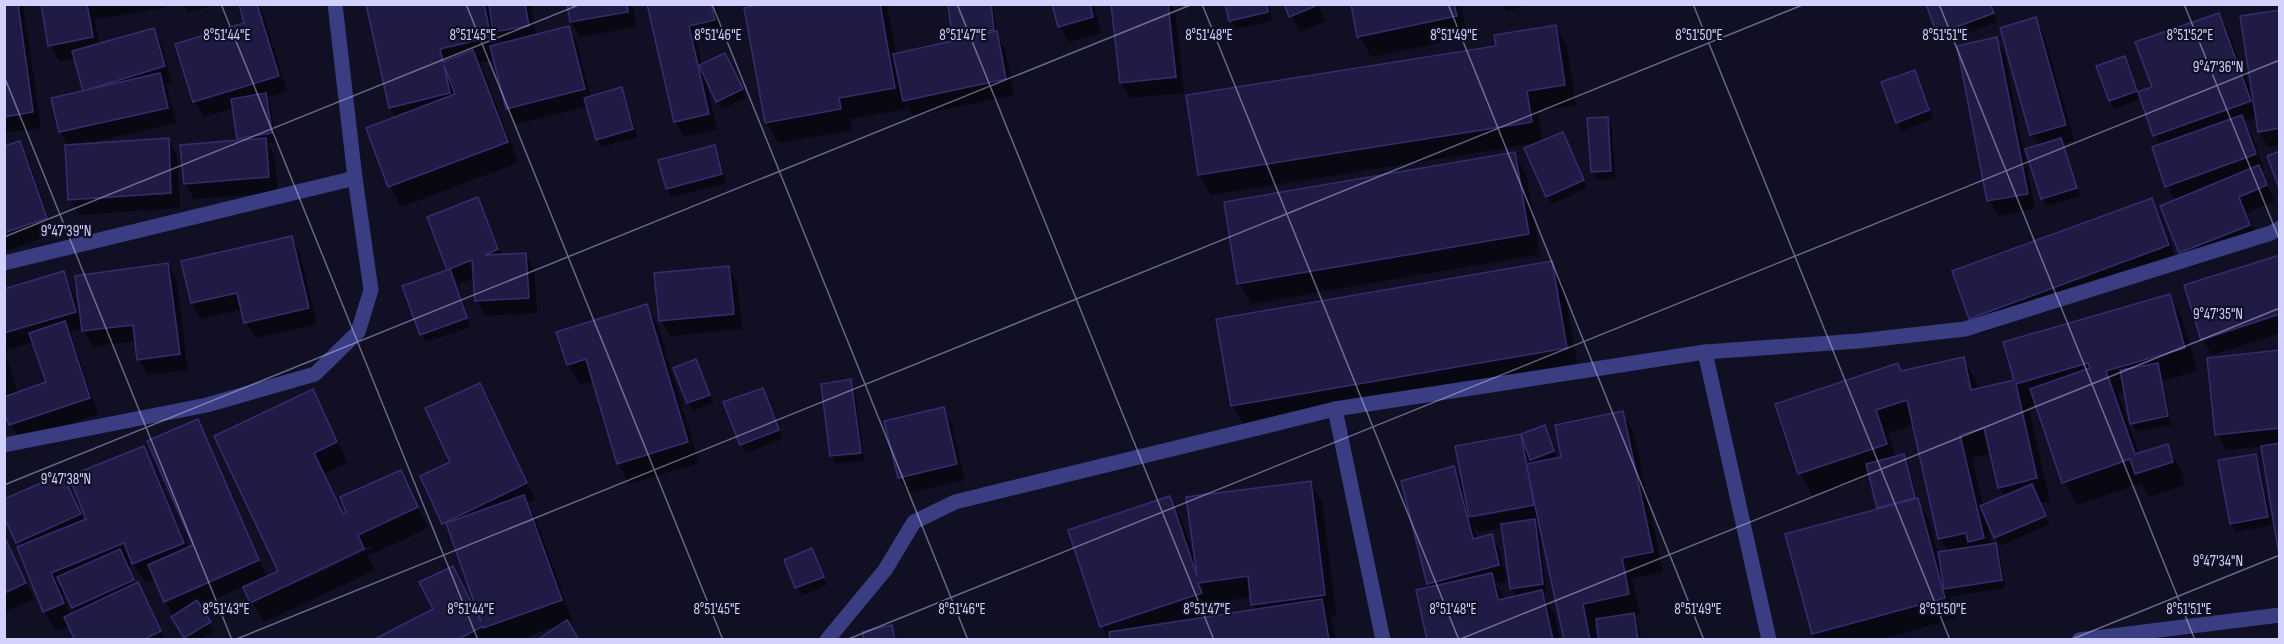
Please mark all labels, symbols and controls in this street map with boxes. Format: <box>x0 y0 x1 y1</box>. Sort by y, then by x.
text: 8°51'44"E <box>203 26 251 45</box>
text: 8°51'45"E <box>449 26 497 45</box>
text: 8°51'46"E <box>694 26 742 45</box>
text: 8°51'47"E <box>939 26 987 45</box>
text: 8°51'48"E <box>1185 26 1233 45</box>
text: 8°51'49"E <box>1430 26 1478 45</box>
text: 8°51'50"E <box>1675 26 1723 45</box>
text: 8°51'51"E <box>1922 26 1968 45</box>
text: 8°51'52"E <box>2167 26 2213 45</box>
text: 9°47'36"N <box>2193 58 2243 77</box>
text: 9°47'39"N <box>41 222 91 241</box>
text: 9°47'35"N <box>2193 305 2243 324</box>
text: 9°47'38"N <box>41 470 91 489</box>
text: 9°47'34"N <box>2193 552 2243 571</box>
text: 8°51'43"E <box>202 600 250 619</box>
text: 8°51'44"E <box>447 600 495 619</box>
text: 8°51'45"E <box>693 600 741 619</box>
text: 8°51'46"E <box>938 600 986 619</box>
text: 8°51'47"E <box>1183 600 1231 619</box>
text: 8°51'48"E <box>1429 600 1477 619</box>
text: 8°51'49"E <box>1674 600 1722 619</box>
text: 8°51'50"E <box>1919 600 1967 619</box>
text: 8°51'51"E <box>2166 600 2212 619</box>

